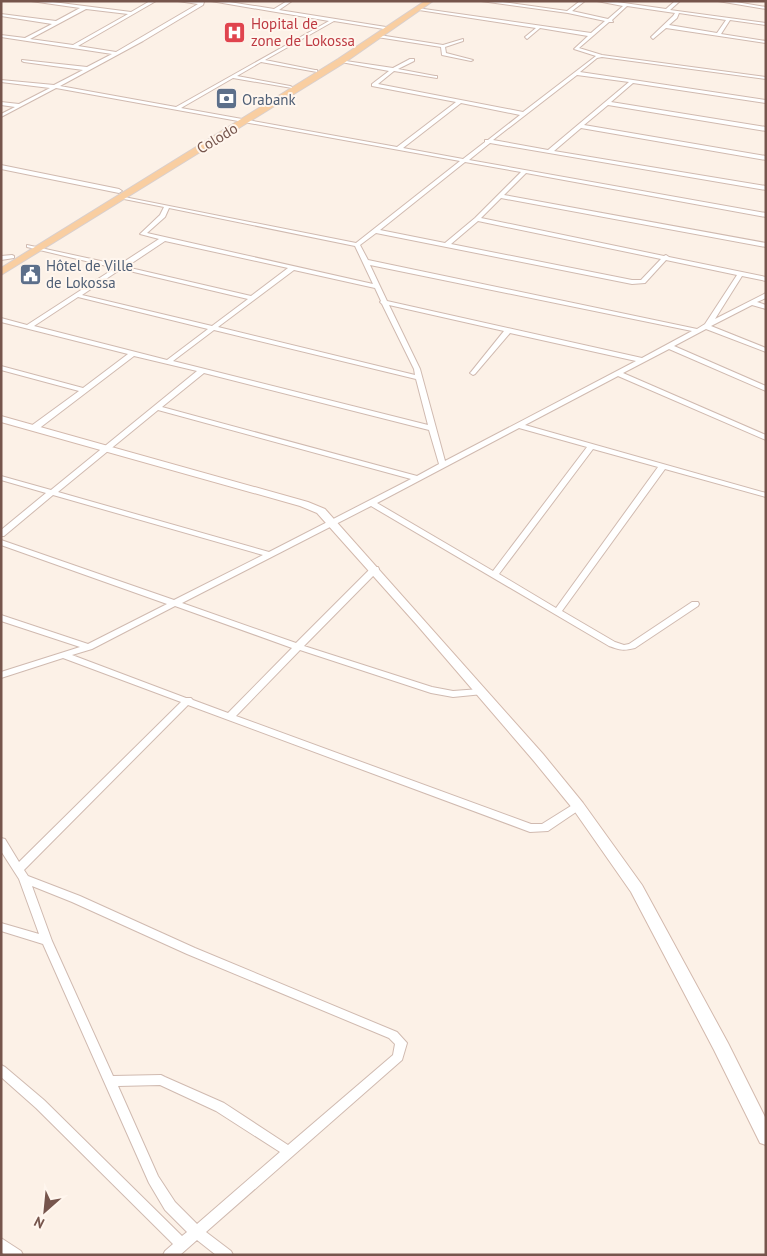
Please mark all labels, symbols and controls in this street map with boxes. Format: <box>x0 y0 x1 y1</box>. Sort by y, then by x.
place label: Hopital de zone de Lokossa <box>251 14 355 50</box>
hospital icon: Hopital de zone de Lokossa <box>223 20 247 44</box>
bank icon: Orabank <box>214 87 238 111</box>
place label: Orabank <box>242 90 297 109</box>
street label: Colodo <box>193 118 241 158</box>
place label: Hôtel de Ville de Lokossa <box>46 256 133 292</box>
public building icon: Hôtel de Ville de Lokossa <box>18 262 42 286</box>
north arrow <box>20 1186 70 1236</box>
text: N <box>31 1212 47 1233</box>

